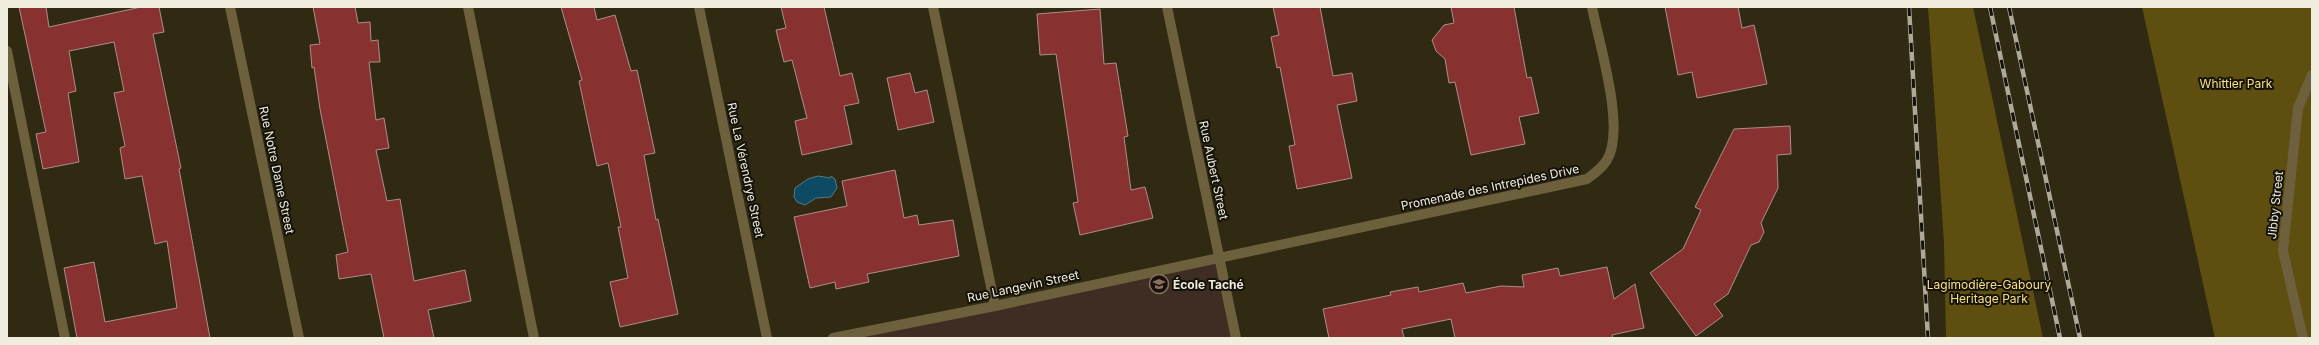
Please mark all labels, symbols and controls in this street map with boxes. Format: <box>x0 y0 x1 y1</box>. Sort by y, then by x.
park label: Whittier Park <box>2200 76 2273 91</box>
street label: Rue La Vérendrye Street <box>724 101 768 239</box>
street label: Rue Notre Dame Street <box>256 105 298 235</box>
street label: Rue Aubert Street <box>1196 119 1232 221</box>
street label: Promenade des Intrepides Drive <box>1399 161 1581 213</box>
street label: Jibby Street <box>2264 170 2286 240</box>
street label: Rue Langevin Street <box>966 267 1080 305</box>
school or university icon: École Taché <box>1148 273 1170 295</box>
place label: École Taché <box>1173 277 1244 292</box>
park label: Lagimodière-Gaboury Heritage Park <box>1927 277 2051 306</box>

